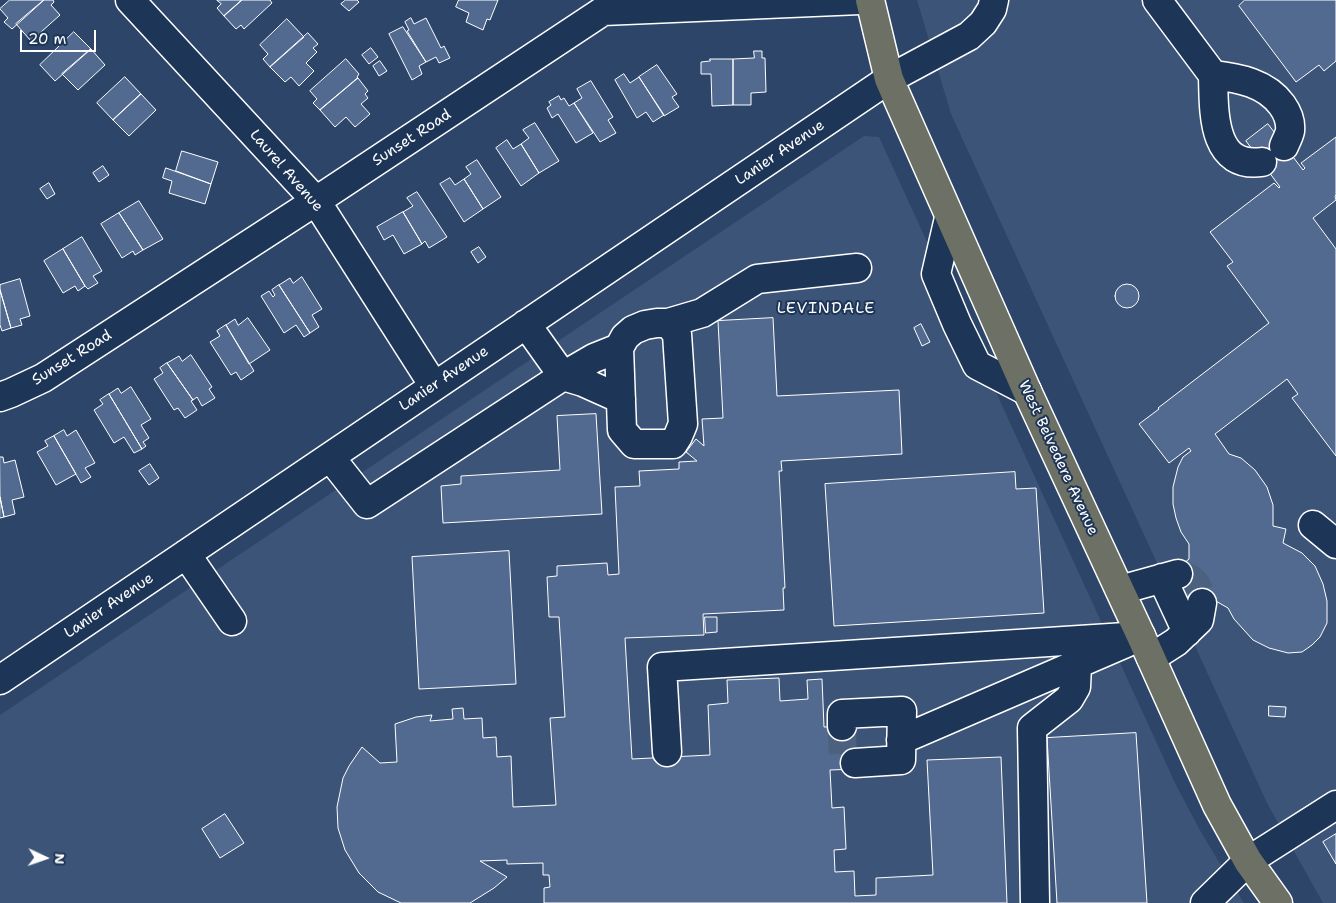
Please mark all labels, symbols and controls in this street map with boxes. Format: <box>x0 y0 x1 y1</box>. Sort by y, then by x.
scale bar <box>22 20 99 52</box>
text: 20 m <box>28 29 67 49</box>
street label: Sunset Road <box>369 106 455 170</box>
street label: Lanier Avenue <box>732 117 828 189</box>
street label: Laurel Avenue <box>245 126 327 216</box>
district label: LEVINDALE <box>776 299 876 319</box>
street label: Sunset Road <box>29 326 115 390</box>
street label: Lanier Avenue <box>396 343 492 415</box>
street label: West Belvedere Avenue <box>1014 378 1102 538</box>
street label: Lanier Avenue <box>61 570 157 642</box>
north arrow <box>20 833 70 883</box>
text: N <box>51 853 69 865</box>

